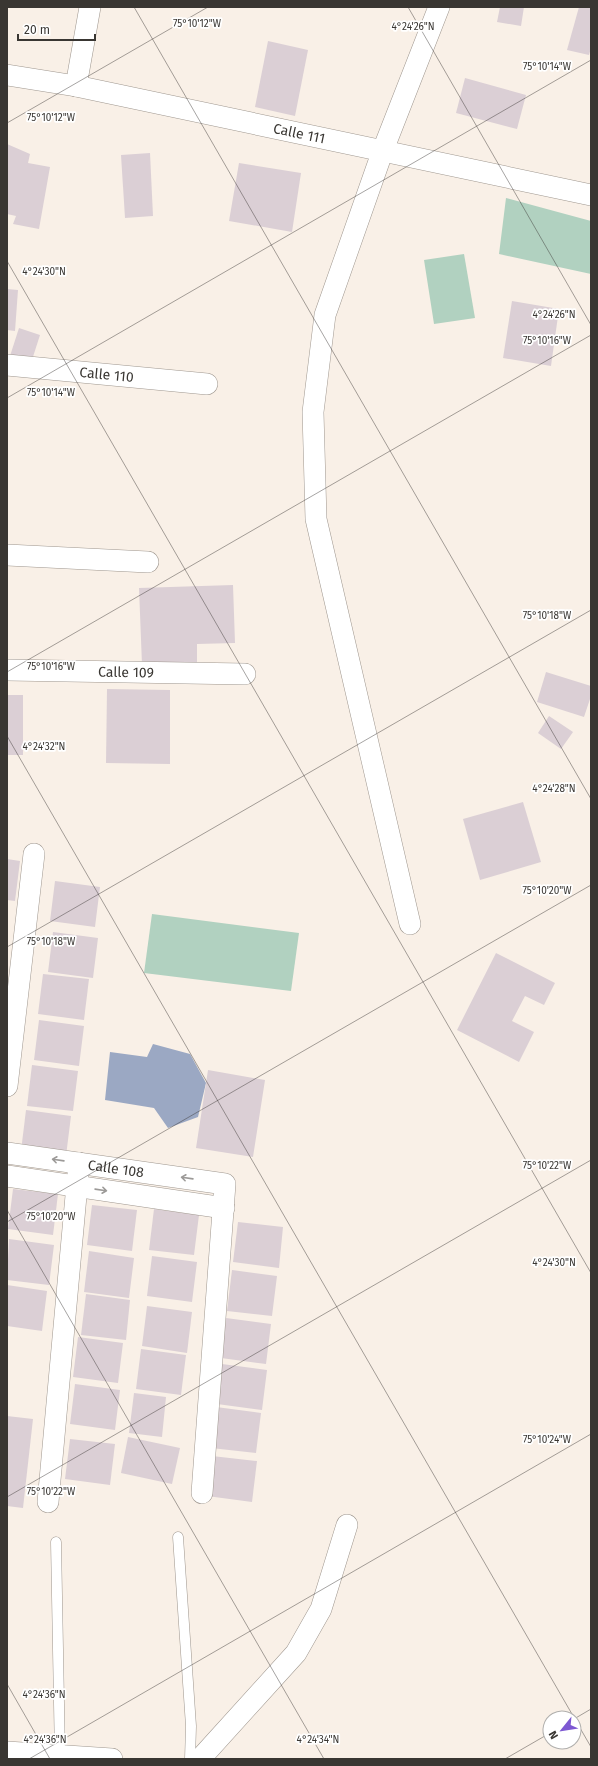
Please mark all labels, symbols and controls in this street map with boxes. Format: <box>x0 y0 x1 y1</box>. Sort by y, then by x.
scale bar <box>18 16 95 42</box>
text: 75°10'12"W <box>173 18 222 30</box>
text: 4°24'26"N <box>391 21 435 33</box>
text: 20 m <box>24 23 50 37</box>
text: 75°10'14"W <box>523 61 572 73</box>
text: 75°10'12"W <box>27 112 76 124</box>
street label: Calle 111 <box>272 119 327 147</box>
text: 4°24'30"N <box>22 266 66 278</box>
text: 4°24'26"N <box>532 309 576 321</box>
text: 75°10'16"W <box>523 335 572 347</box>
street label: Calle 110 <box>79 363 135 386</box>
text: 75°10'14"W <box>27 387 76 399</box>
text: 75°10'18"W <box>523 610 572 622</box>
text: 75°10'16"W <box>27 661 76 673</box>
street label: Calle 109 <box>98 663 154 681</box>
text: 4°24'32"N <box>23 741 65 753</box>
text: 4°24'28"N <box>532 783 576 795</box>
text: 75°10'20"W <box>522 885 572 897</box>
text: 75°10'18"W <box>27 936 76 948</box>
one-way arrow <box>52 1156 65 1164</box>
street label: Calle 108 <box>87 1156 145 1181</box>
text: 75°10'22"W <box>523 1160 572 1172</box>
one-way arrow <box>181 1174 194 1182</box>
one-way arrow <box>94 1186 107 1194</box>
text: 75°10'20"W <box>26 1211 76 1223</box>
text: 4°24'30"N <box>532 1257 576 1269</box>
text: 75°10'24"W <box>523 1434 572 1446</box>
text: 75°10'22"W <box>27 1486 76 1498</box>
text: 4°24'36"N <box>22 1689 66 1701</box>
north arrow <box>542 1710 582 1750</box>
text: N <box>546 1728 561 1741</box>
text: 4°24'36"N <box>23 1734 67 1746</box>
text: 4°24'34"N <box>297 1734 339 1746</box>

